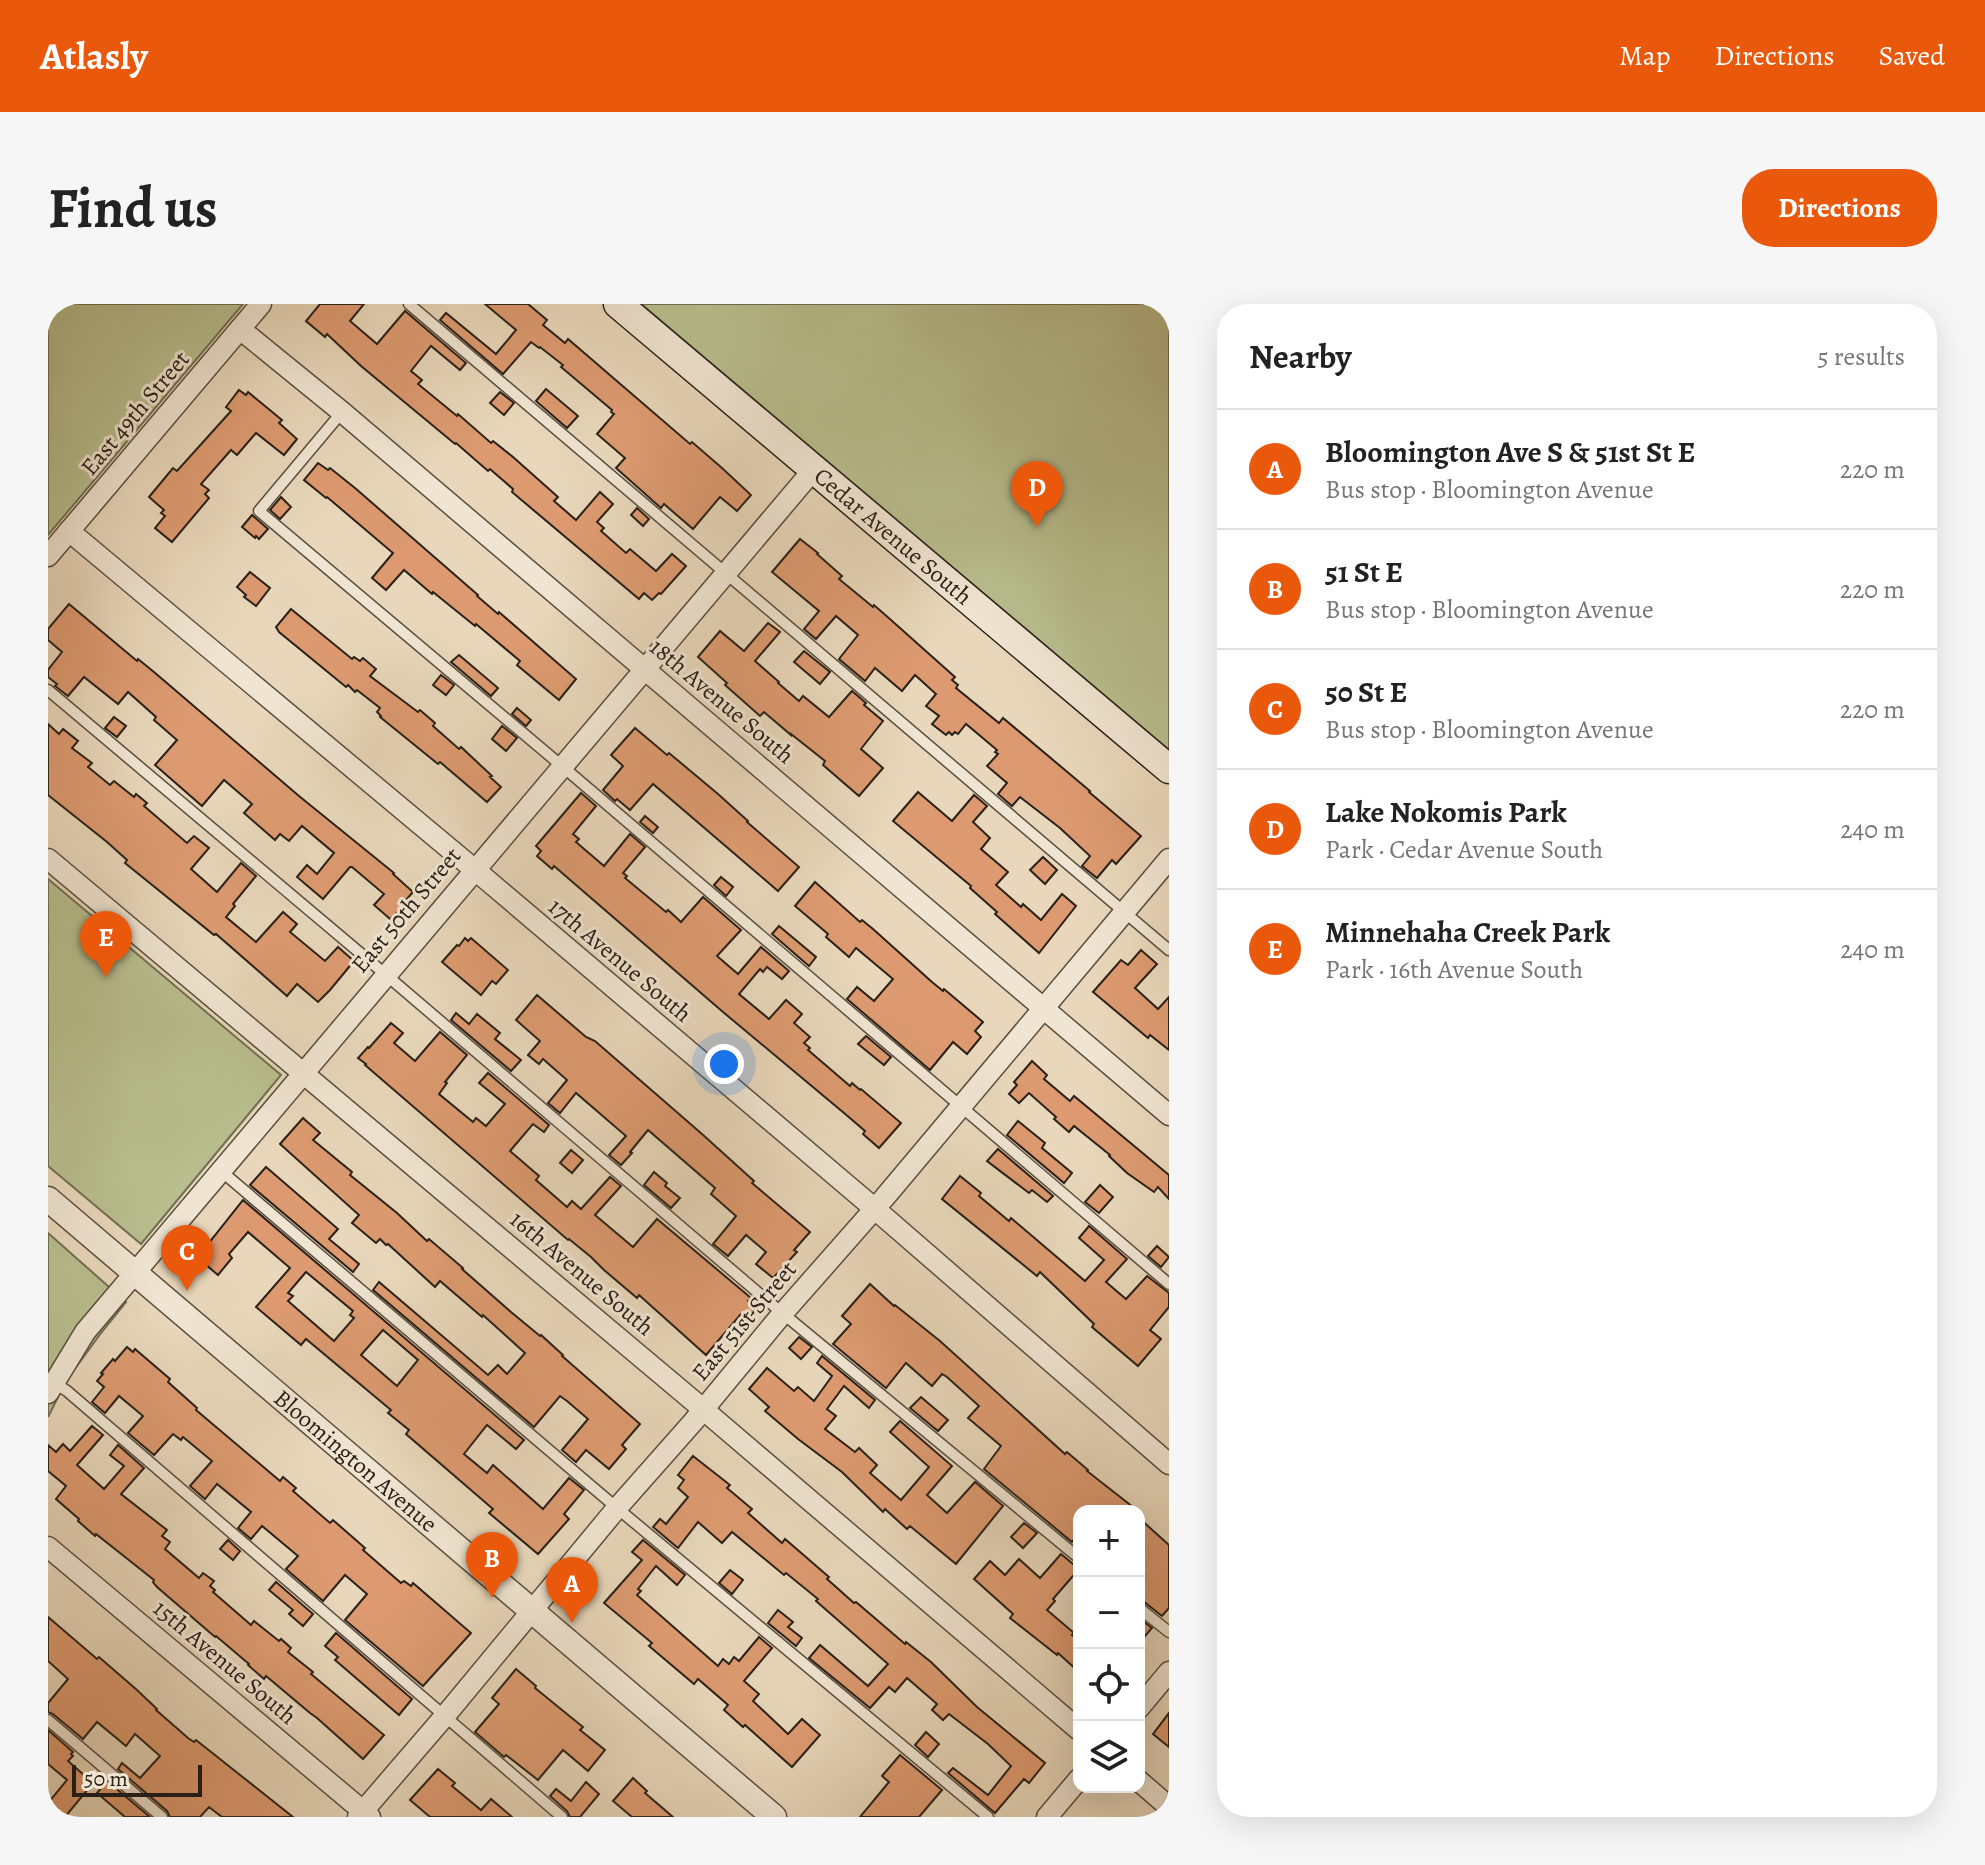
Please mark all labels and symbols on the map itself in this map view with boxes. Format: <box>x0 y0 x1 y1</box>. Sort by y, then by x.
street label: East 49th Street <box>73 344 197 482</box>
street label: Cedar Avenue South <box>807 460 979 612</box>
pin: D <box>1011 461 1063 527</box>
street label: 18th Avenue South <box>643 631 801 771</box>
street label: East 50th Street <box>344 840 468 980</box>
street label: 17th Avenue South <box>542 891 699 1030</box>
pin: E <box>80 911 132 977</box>
your location <box>704 1044 744 1084</box>
street label: 16th Avenue South <box>503 1203 661 1343</box>
pin: C <box>161 1225 213 1291</box>
street label: East 51st Street <box>684 1254 804 1388</box>
street label: Bloomington Avenue <box>267 1382 444 1540</box>
pin: B <box>466 1532 518 1598</box>
pin: A <box>546 1557 598 1623</box>
street label: 15th Avenue South <box>146 1592 304 1732</box>
scale bar <box>72 1761 202 1797</box>

